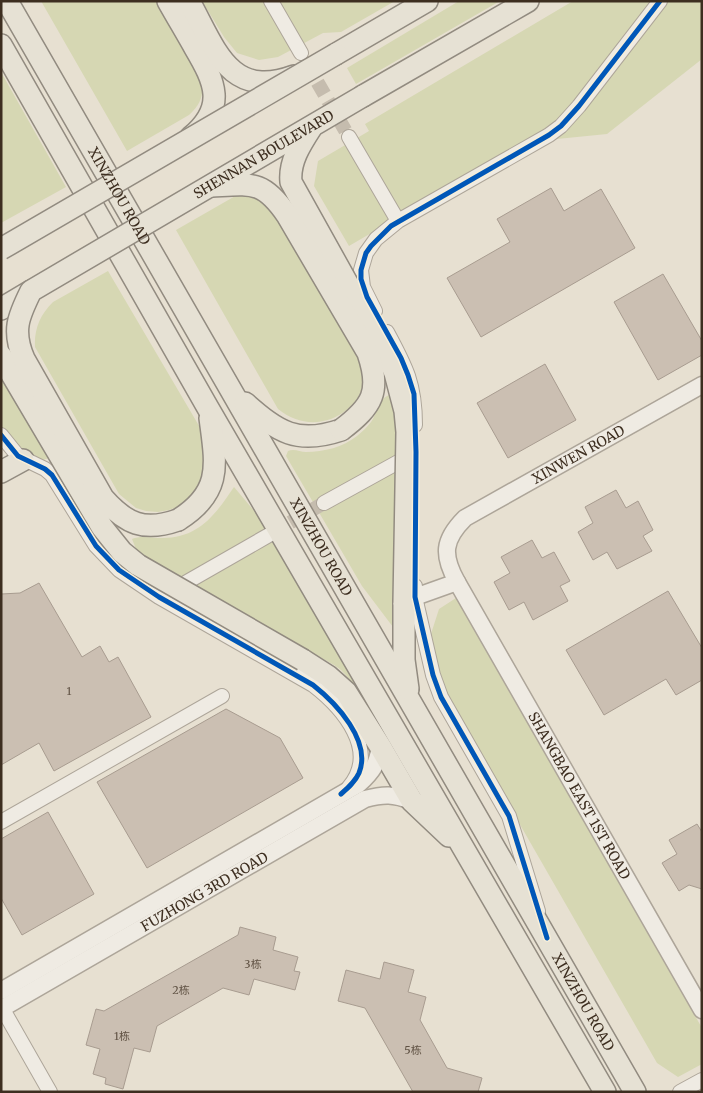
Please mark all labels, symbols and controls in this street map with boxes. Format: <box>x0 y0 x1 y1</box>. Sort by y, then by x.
street label: SHENNAN BOULEVARD <box>190 106 338 203</box>
street label: XINZHOU ROAD <box>84 144 155 249</box>
street label: XINWEN ROAD <box>529 421 628 488</box>
street label: XINZHOU ROAD <box>286 495 357 600</box>
house number: 1 <box>67 684 72 698</box>
street label: SHANGBAO EAST 1ST ROAD <box>524 708 635 883</box>
street label: FUZHONG 3RD ROAD <box>138 848 272 935</box>
street label: XINZHOU ROAD <box>548 950 619 1055</box>
house number: 3栋 <box>244 957 262 971</box>
house number: 2栋 <box>172 983 190 997</box>
house number: 1栋 <box>114 1029 130 1043</box>
house number: 5栋 <box>404 1043 422 1057</box>

